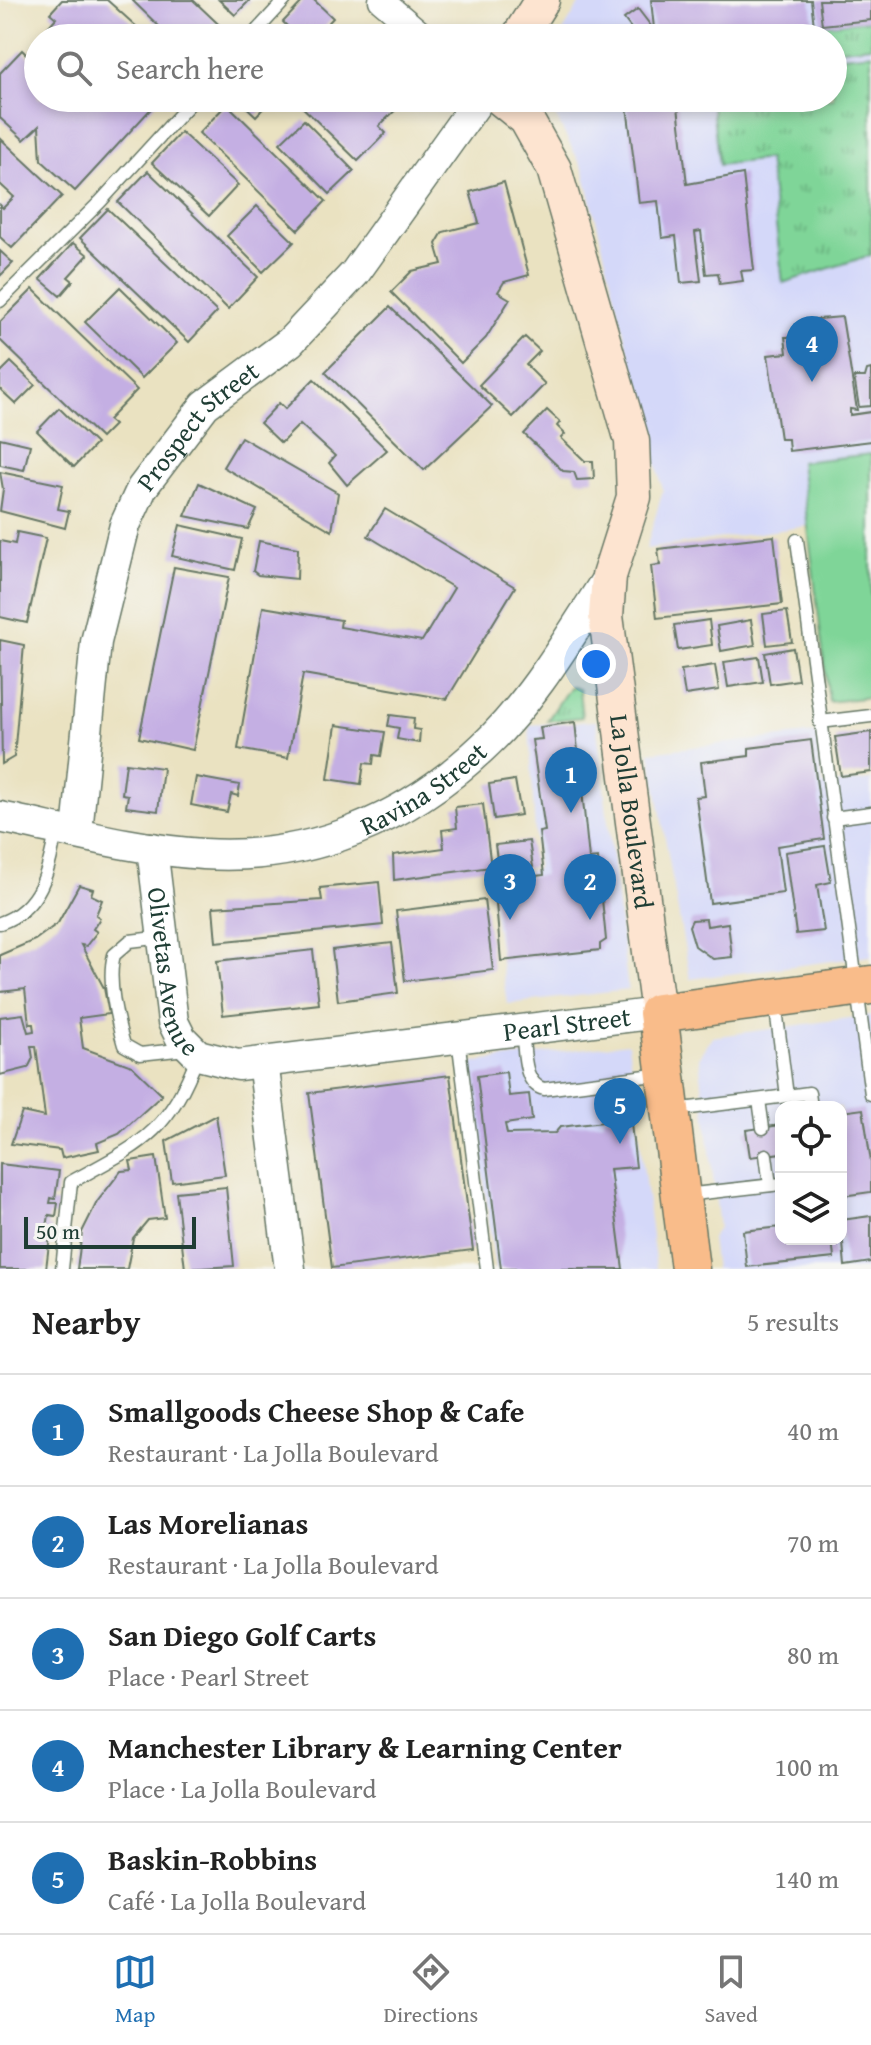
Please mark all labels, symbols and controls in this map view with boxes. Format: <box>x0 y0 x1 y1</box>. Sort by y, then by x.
search box <box>24 24 847 112</box>
icon: search <box>52 46 96 90</box>
text: Search here <box>116 46 264 90</box>
pin: 4 <box>786 316 838 382</box>
street label: Prospect Street <box>126 352 267 499</box>
your location <box>576 644 616 684</box>
street label: La Jolla Boulevard <box>600 712 664 911</box>
street label: Ravina Street <box>354 733 496 845</box>
pin: 1 <box>545 747 597 813</box>
pin: 3 <box>484 854 536 920</box>
pin: 2 <box>564 854 616 920</box>
street label: Olivetas Avenue <box>138 885 209 1065</box>
street label: Pearl Street <box>501 997 633 1051</box>
pin: 5 <box>594 1078 646 1144</box>
map controls <box>775 1101 847 1245</box>
button: locate <box>775 1101 847 1173</box>
button: layers <box>775 1173 847 1245</box>
scale bar <box>24 1213 196 1249</box>
text: 50 m <box>36 1215 80 1247</box>
text: Nearby <box>32 1297 141 1346</box>
text: 5 results <box>747 1302 839 1341</box>
text: Smallgoods Cheese Shop & Cafe <box>108 1389 525 1433</box>
text: 1 <box>51 1411 65 1450</box>
text: 40 m <box>787 1411 839 1450</box>
text: Restaurant · La Jolla Boulevard <box>108 1433 439 1472</box>
text: Las Morelianas <box>108 1501 308 1545</box>
text: 2 <box>51 1523 65 1562</box>
text: 70 m <box>787 1523 839 1562</box>
text: Restaurant · La Jolla Boulevard <box>108 1545 439 1584</box>
text: San Diego Golf Carts <box>108 1613 376 1657</box>
text: 3 <box>51 1635 65 1674</box>
text: 80 m <box>787 1635 839 1674</box>
text: Place · Pearl Street <box>108 1657 309 1696</box>
text: Manchester Library & Learning Center <box>108 1725 622 1769</box>
text: 4 <box>51 1747 65 1786</box>
text: 100 m <box>774 1747 839 1786</box>
text: Place · La Jolla Boulevard <box>108 1769 376 1808</box>
text: Baskin-Robbins <box>108 1837 317 1881</box>
text: 5 <box>51 1859 65 1898</box>
text: 140 m <box>774 1859 839 1898</box>
text: Café · La Jolla Boulevard <box>108 1881 366 1920</box>
tab: Map <box>113 1950 157 2030</box>
tab: Directions <box>384 1950 478 2030</box>
tab: Saved <box>705 1950 758 2030</box>

